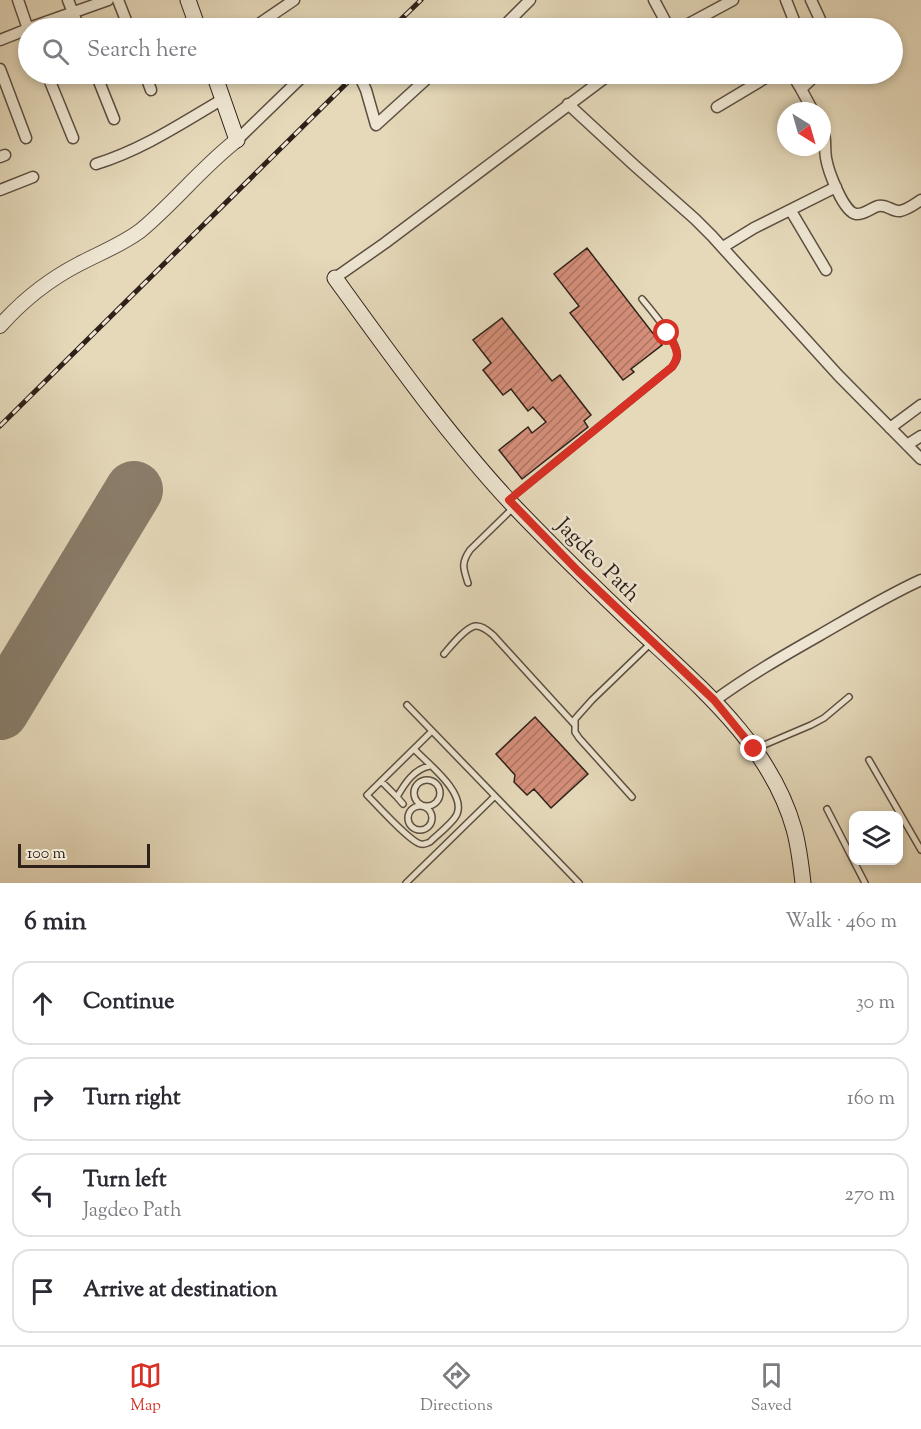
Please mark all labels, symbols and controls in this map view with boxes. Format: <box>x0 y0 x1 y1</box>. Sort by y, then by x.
search box <box>18 18 903 84</box>
icon: search <box>39 35 72 68</box>
text: Search here <box>87 35 197 67</box>
north arrow <box>777 102 831 156</box>
route start <box>653 319 679 345</box>
street label: Jagdeo Path <box>547 511 647 611</box>
route end <box>740 735 766 761</box>
map controls <box>849 811 903 865</box>
button: layers <box>849 811 903 865</box>
scale bar <box>18 841 150 868</box>
text: 100 m <box>27 843 66 866</box>
text: 6 min <box>24 904 87 941</box>
text: Walk · 460 m <box>785 908 897 937</box>
icon: ahead <box>26 987 59 1020</box>
text: Continue <box>83 987 174 1019</box>
text: 30 m <box>856 989 895 1018</box>
icon: right <box>26 1083 59 1116</box>
text: Turn right <box>83 1083 180 1115</box>
text: 160 m <box>847 1085 895 1114</box>
text: Turn left <box>83 1165 166 1197</box>
icon: left <box>26 1179 59 1212</box>
text: 270 m <box>845 1181 895 1210</box>
text: Jagdeo Path <box>83 1197 182 1226</box>
icon: arrive <box>26 1275 59 1308</box>
text: Arrive at destination <box>83 1275 278 1307</box>
tab: Map <box>129 1359 162 1418</box>
tab: Directions <box>420 1359 493 1418</box>
tab: Saved <box>751 1359 792 1418</box>

